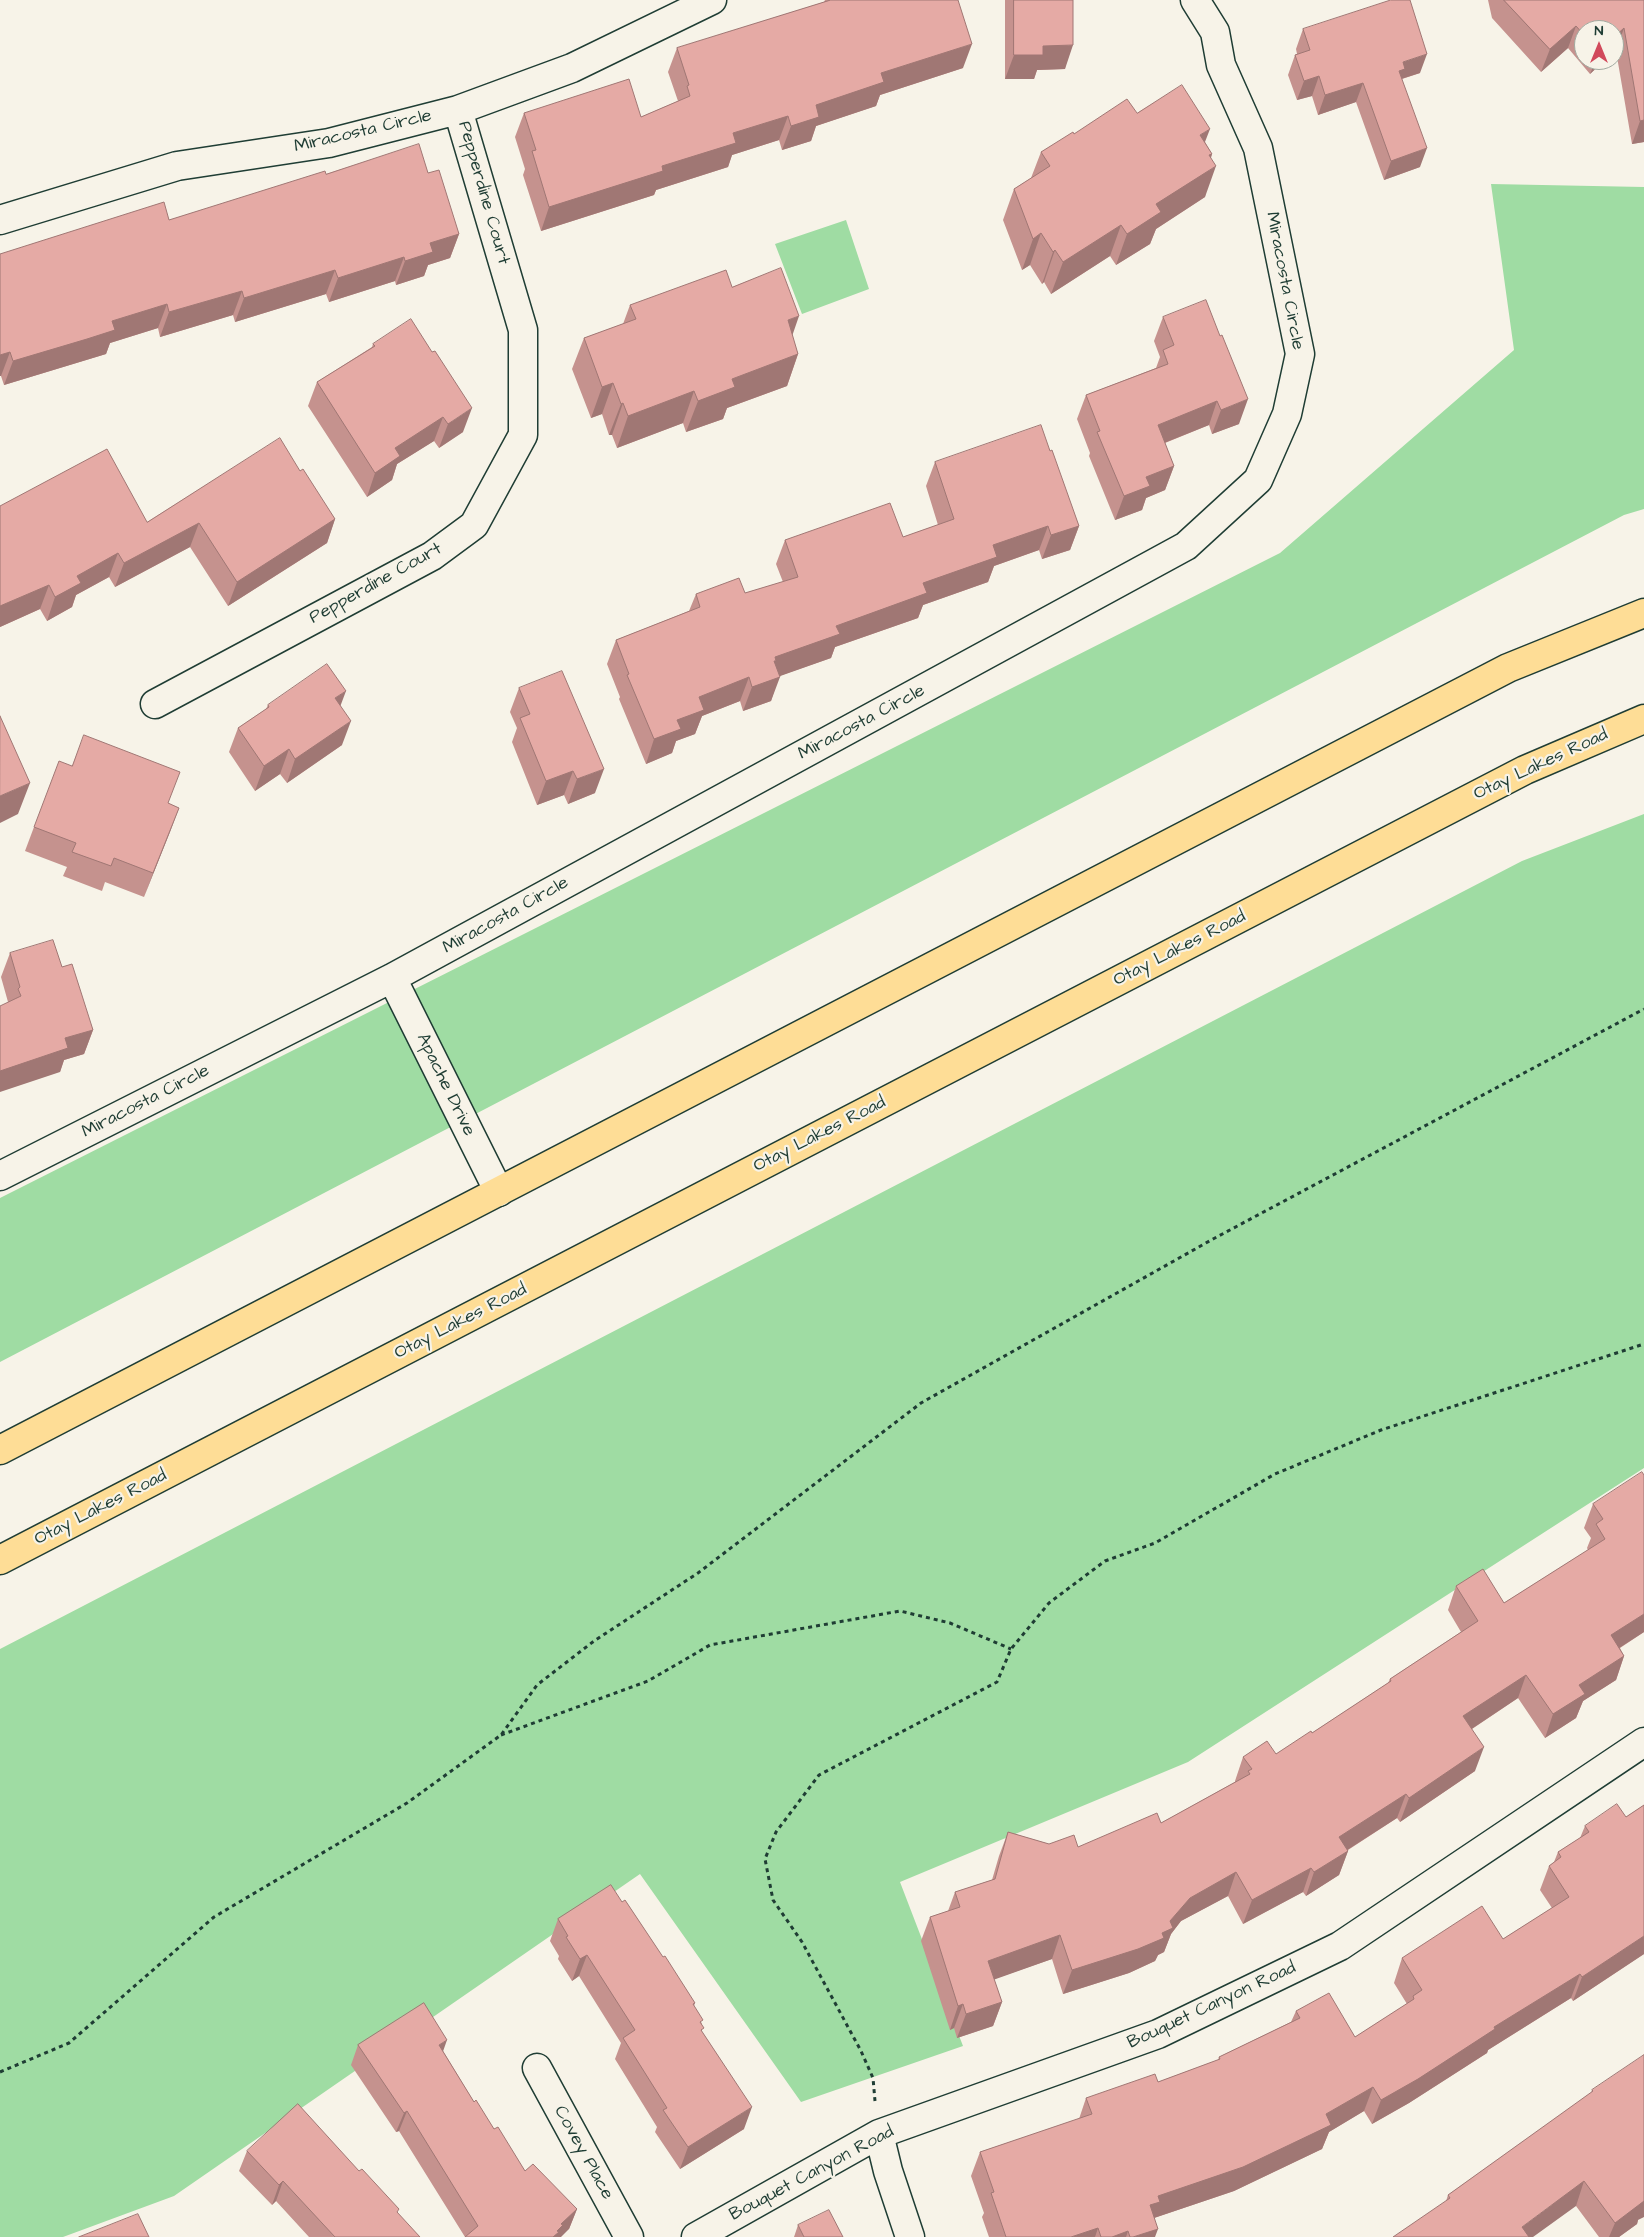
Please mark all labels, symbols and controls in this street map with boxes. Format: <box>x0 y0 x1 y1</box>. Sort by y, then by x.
north arrow <box>1574 20 1624 70</box>
text: N <box>1595 21 1603 41</box>
street label: Miracosta Circle <box>292 106 434 158</box>
street label: Pepperdine Court <box>452 119 514 267</box>
street label: Miracosta Circle <box>1260 210 1308 352</box>
street label: Pepperdine Court <box>306 539 446 629</box>
street label: Miracosta Circle <box>795 681 929 765</box>
street label: Otay Lakes Road <box>1470 724 1612 806</box>
street label: Miracosta Circle <box>439 873 573 959</box>
street label: Otay Lakes Road <box>1110 906 1250 992</box>
street label: Apache Drive <box>411 1030 479 1140</box>
street label: Miracosta Circle <box>79 1061 213 1143</box>
street label: Otay Lakes Road <box>750 1092 890 1178</box>
street label: Otay Lakes Road <box>391 1279 531 1365</box>
street label: Otay Lakes Road <box>31 1465 171 1551</box>
street label: Bouquet Canyon Road <box>1124 1958 1300 2054</box>
street label: Covey Place <box>548 2102 618 2204</box>
street label: Bouquet Canyon Road <box>726 2121 898 2227</box>

